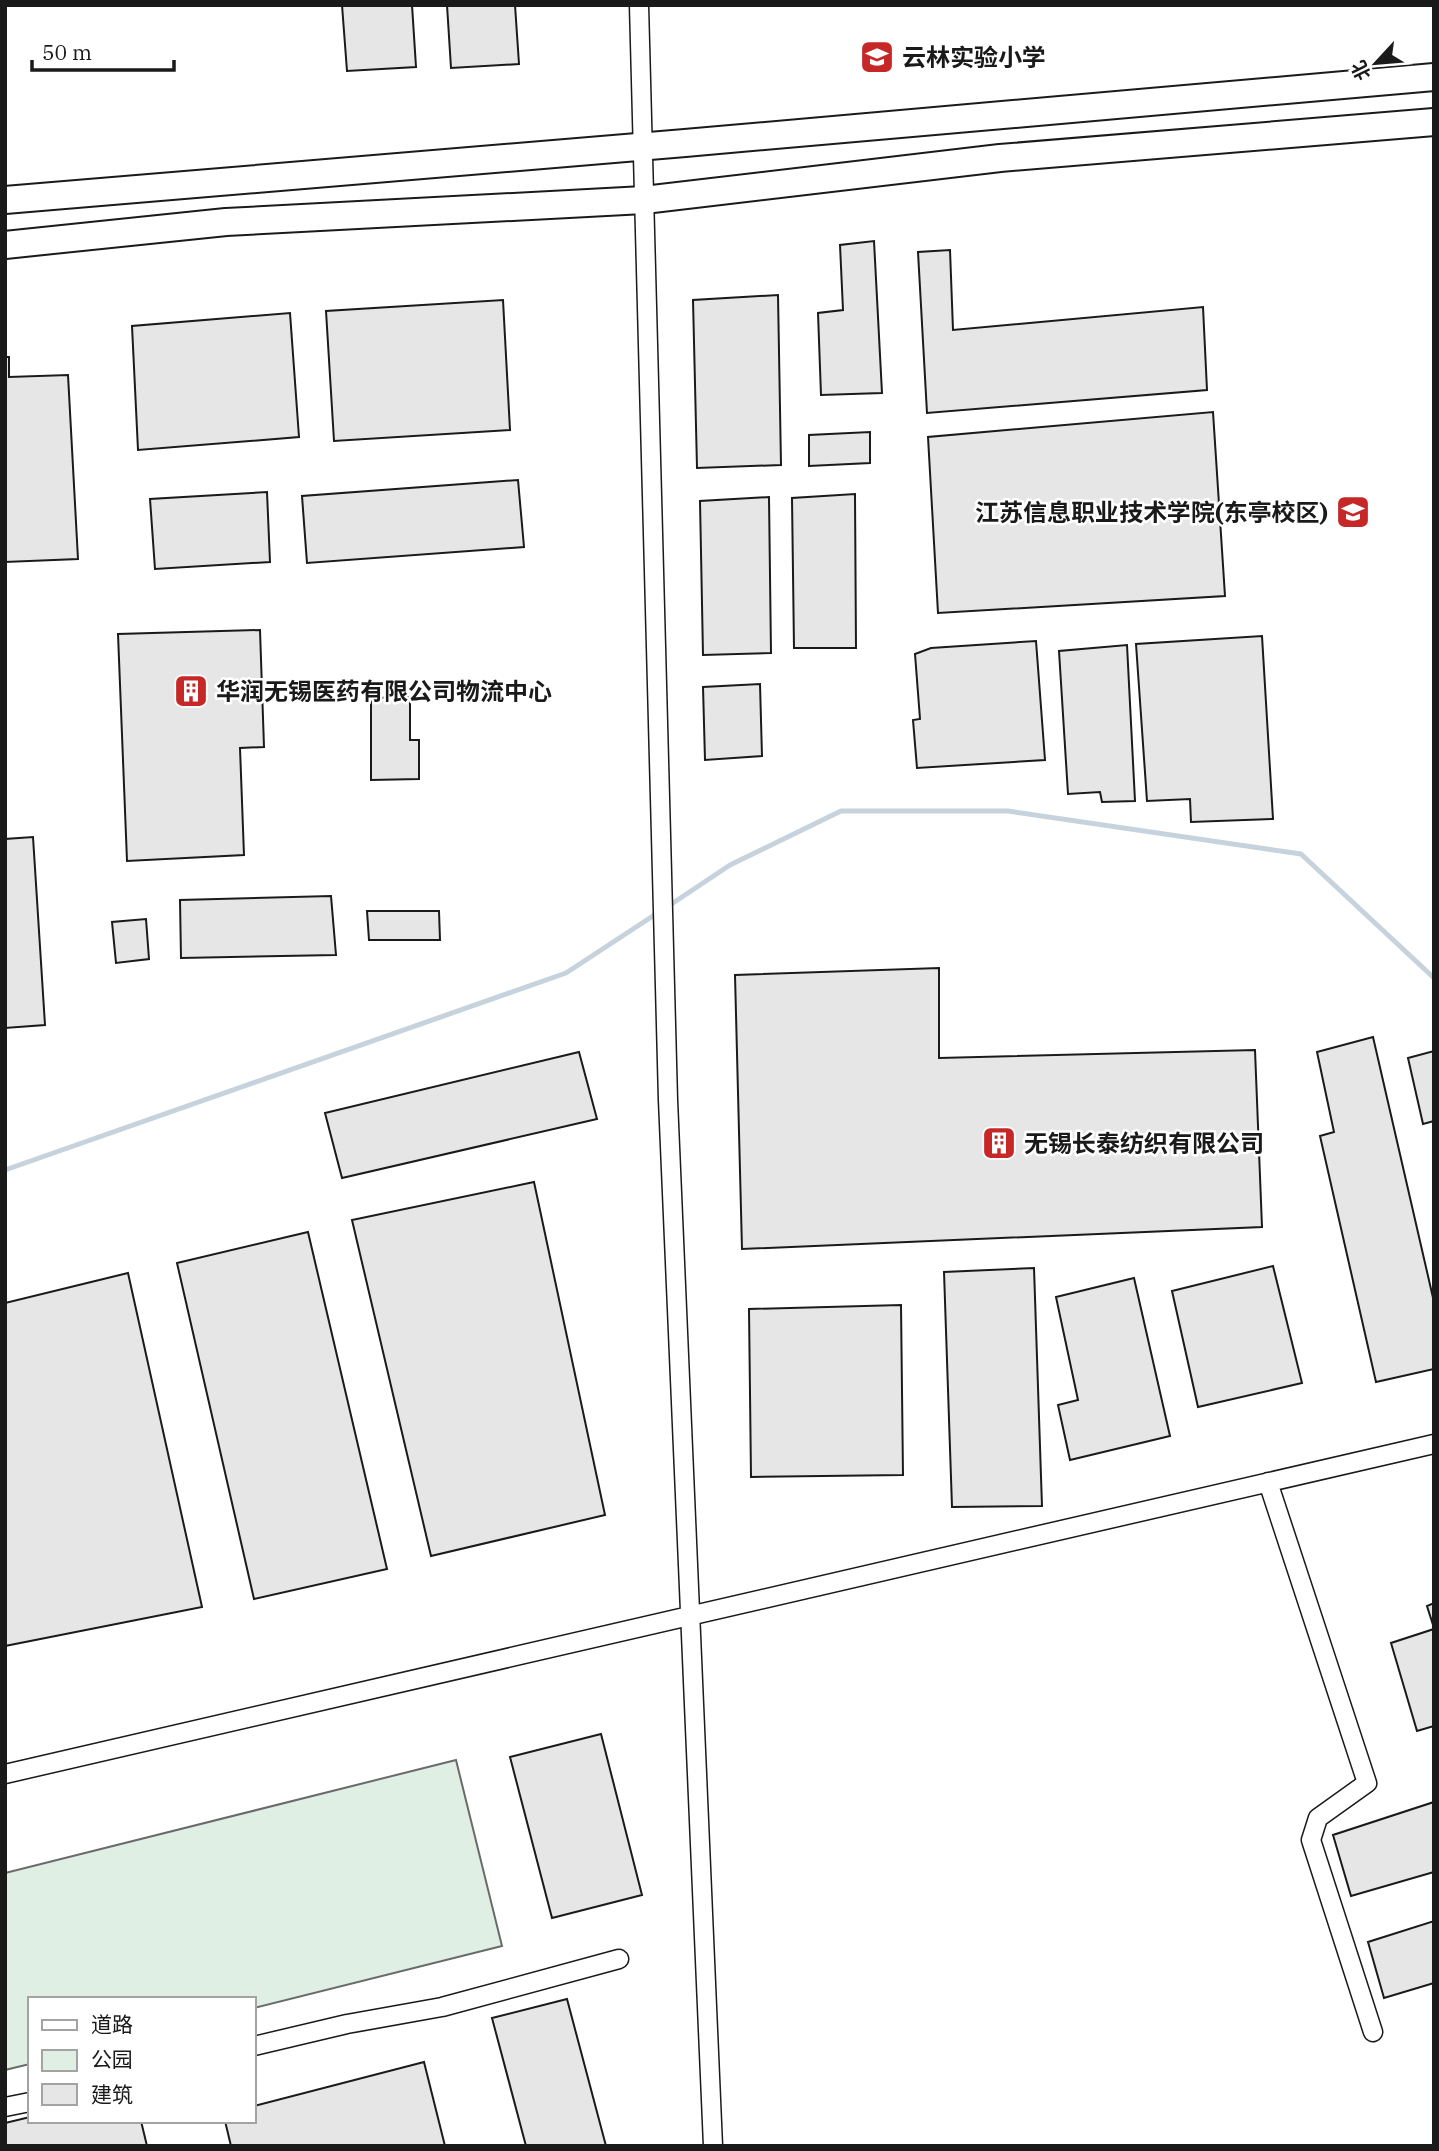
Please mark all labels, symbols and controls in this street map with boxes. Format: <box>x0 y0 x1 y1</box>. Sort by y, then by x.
scale bar <box>32 28 173 72</box>
north arrow <box>1341 28 1411 98</box>
text: 50 m <box>42 38 92 66</box>
school or university icon: 云林实验小学 <box>858 38 896 76</box>
place label: 云林实验小学 <box>902 41 1046 73</box>
text: 北 <box>1346 57 1376 84</box>
school or university icon: 江苏信息职业技术学院(东亭校区) <box>1334 493 1372 531</box>
place label: 江苏信息职业技术学院(东亭校区) <box>975 496 1328 528</box>
building icon: 华润无锡医药有限公司物流中心 <box>172 672 210 710</box>
place label: 华润无锡医药有限公司物流中心 <box>216 675 552 707</box>
building icon: 无锡长泰纺织有限公司 <box>980 1124 1018 1162</box>
place label: 无锡长泰纺织有限公司 <box>1024 1127 1264 1159</box>
legend <box>28 1997 256 2123</box>
text: 道路 <box>91 2010 133 2038</box>
text: 公园 <box>91 2045 133 2073</box>
text: 建筑 <box>91 2080 133 2108</box>

